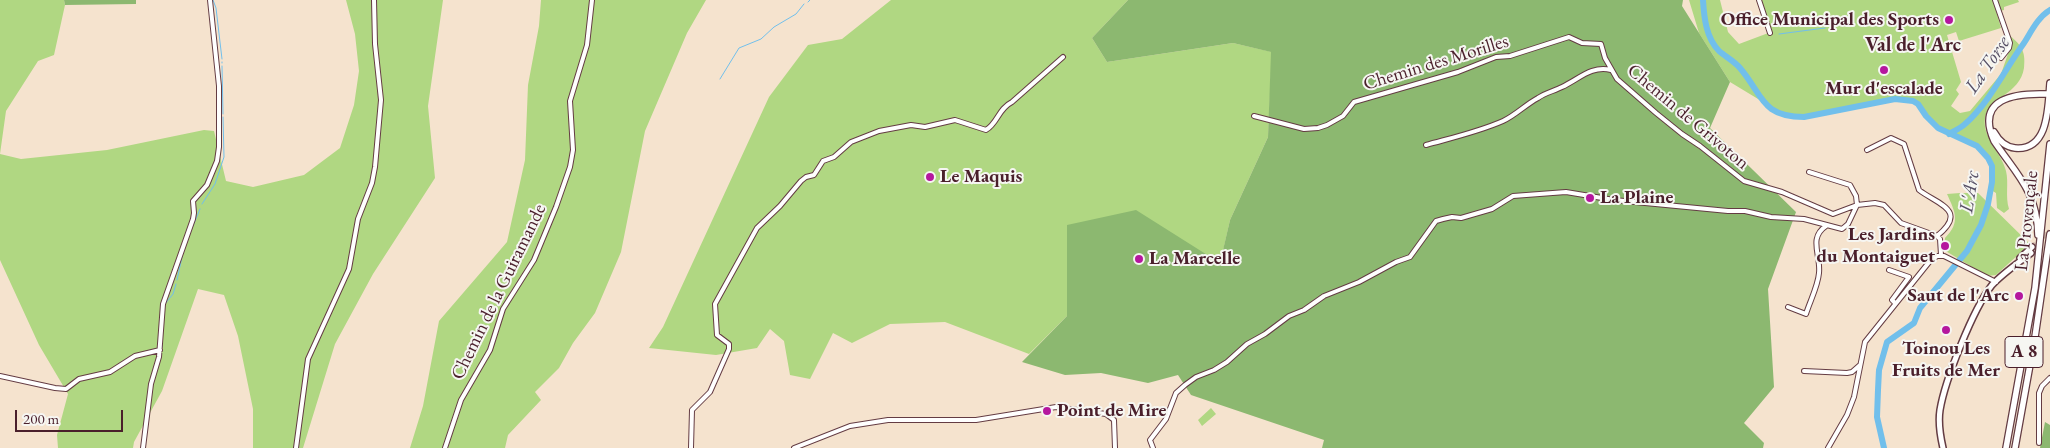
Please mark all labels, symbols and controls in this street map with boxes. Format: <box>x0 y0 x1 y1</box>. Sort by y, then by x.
place label: Office Municipal des Sports <box>1721 9 1939 31</box>
marker: Office Municipal des Sports <box>1943 14 1955 26</box>
street label: Chemin des Morilles <box>1361 30 1511 96</box>
water label: La Torse <box>1960 32 2016 98</box>
district label: Val de l'Arc <box>1865 34 1961 58</box>
street label: Chemin de Grivoton <box>1622 59 1754 175</box>
marker: Mur d'escalade <box>1878 64 1890 76</box>
place label: Mur d'escalade <box>1825 78 1943 100</box>
place label: Le Maquis <box>940 166 1022 188</box>
water label: L'Arc <box>1955 169 1985 215</box>
street label: La Provençale <box>2010 170 2044 272</box>
marker: Le Maquis <box>924 171 936 183</box>
place label: La Plaine <box>1600 187 1674 209</box>
marker: La Plaine <box>1584 192 1596 204</box>
street label: Chemin de la Guiramande <box>447 200 551 384</box>
place label: Les Jardins du Montaiguet <box>1817 224 1935 268</box>
marker: Les Jardins du Montaiguet <box>1939 240 1951 252</box>
place label: La Marcelle <box>1149 248 1240 270</box>
marker: La Marcelle <box>1133 253 1145 265</box>
place label: Saut de l'Arc <box>1908 285 2009 307</box>
marker: Saut de l'Arc <box>2013 290 2025 302</box>
marker: Toinou Les Fruits de Mer <box>1940 324 1952 336</box>
road number: A 8 <box>2005 337 2043 368</box>
place label: Toinou Les Fruits de Mer <box>1892 338 2000 382</box>
scale bar <box>18 400 125 432</box>
place label: Point de Mire <box>1057 400 1166 422</box>
marker: Point de Mire <box>1041 405 1053 417</box>
text: 200 m <box>23 409 59 428</box>

